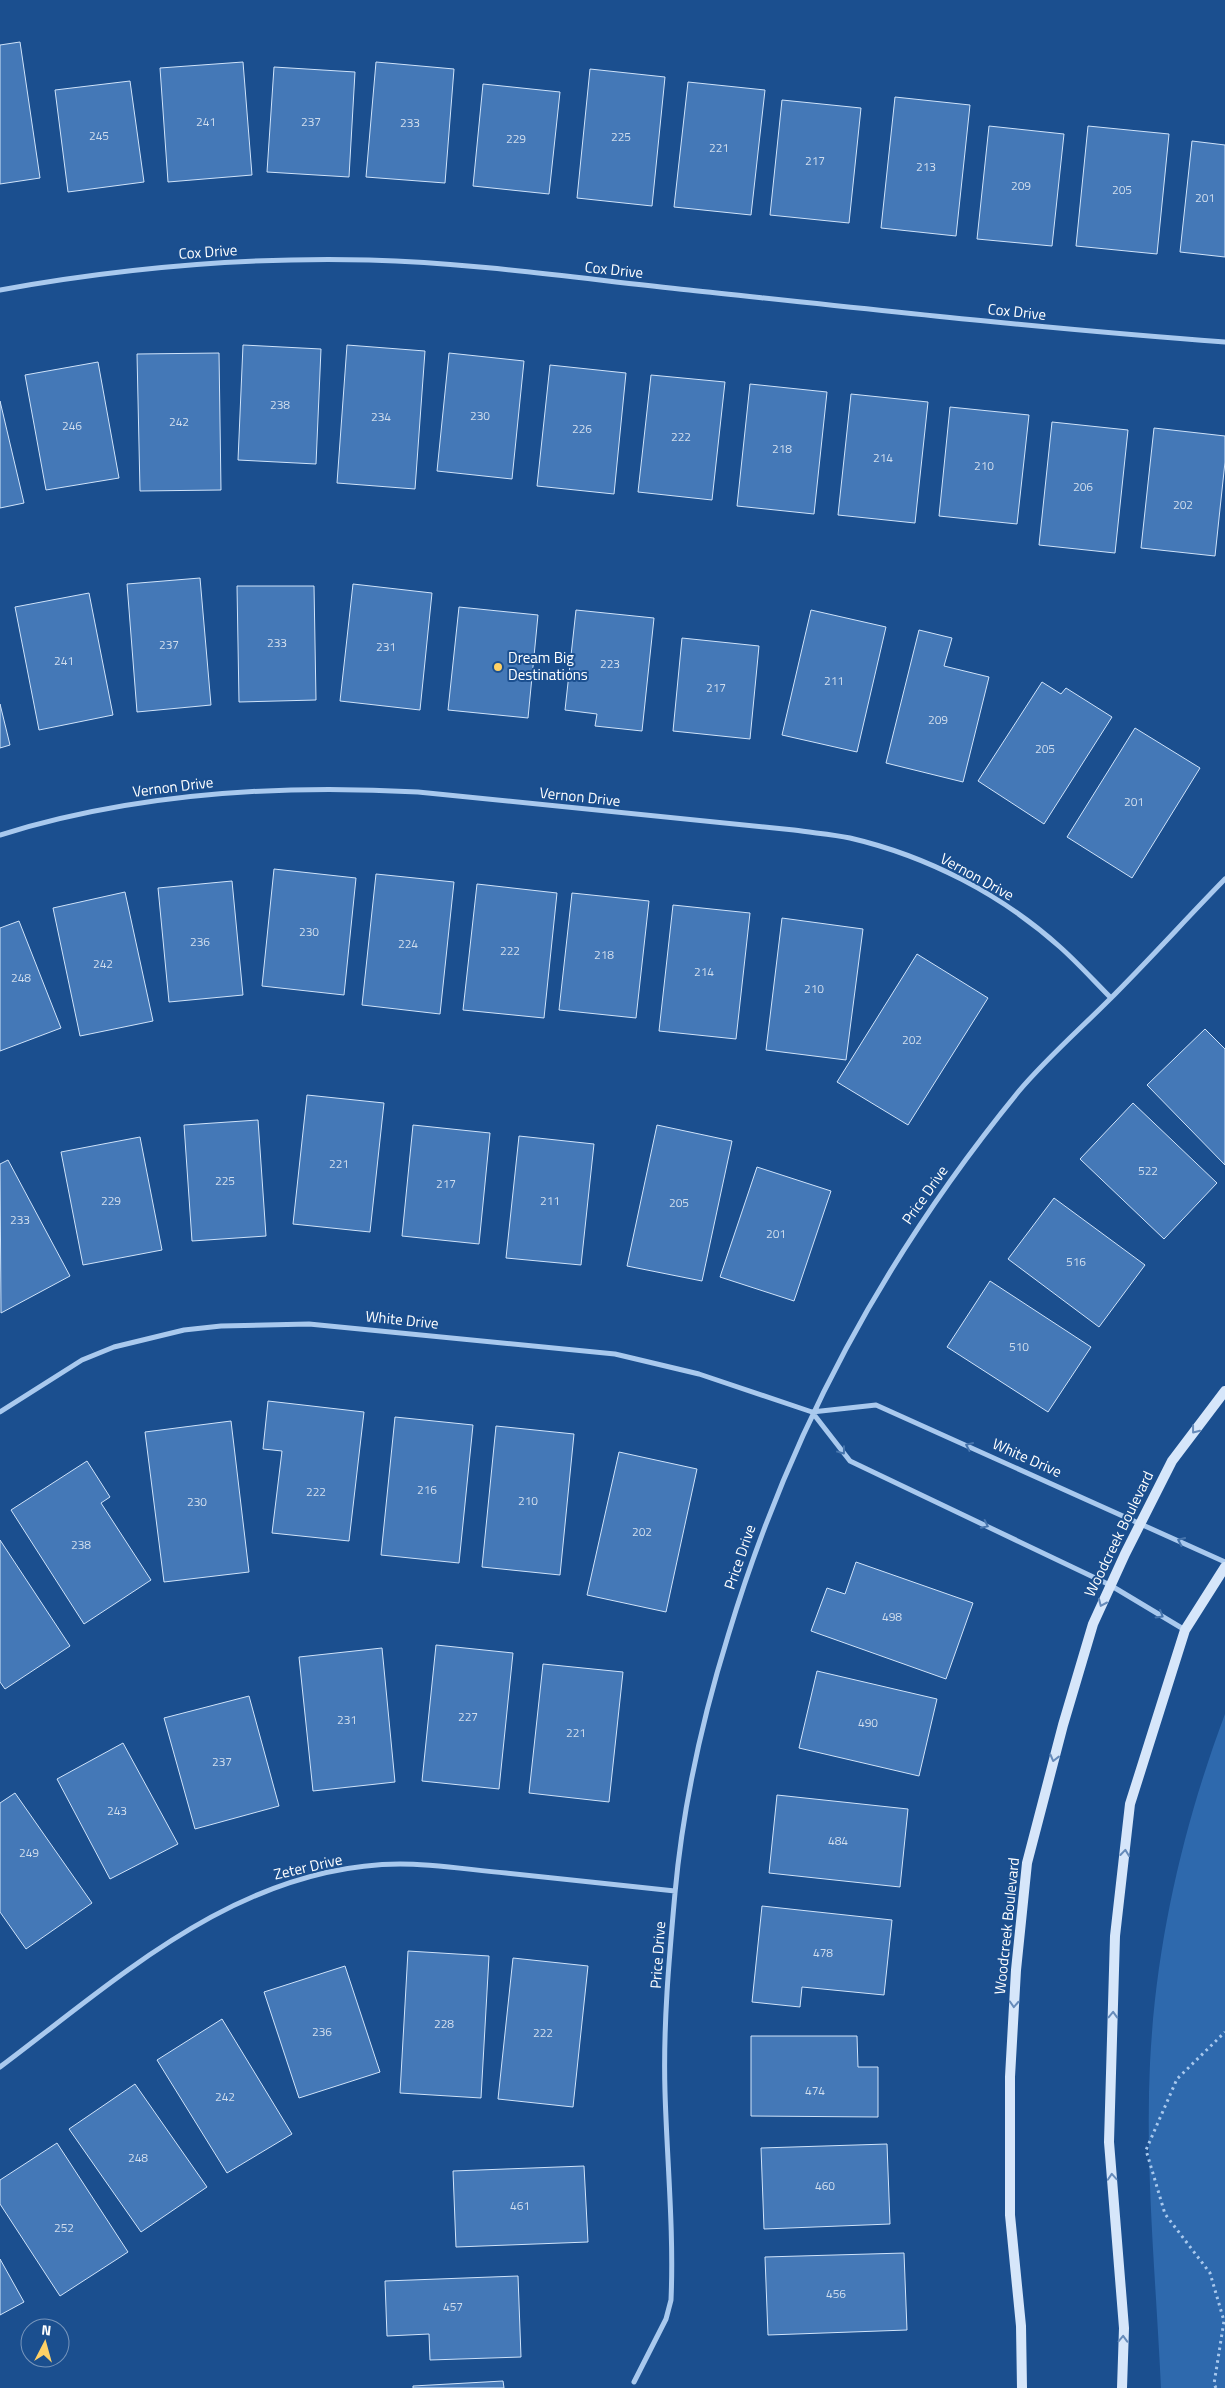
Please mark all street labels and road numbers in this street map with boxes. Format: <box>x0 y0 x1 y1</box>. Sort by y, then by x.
street label: Cox Drive <box>178 238 238 265</box>
street label: Cox Drive <box>584 255 644 284</box>
street label: Cox Drive <box>987 297 1047 326</box>
street label: Vernon Drive <box>131 770 215 803</box>
street label: Vernon Drive <box>538 781 622 812</box>
street label: Vernon Drive <box>936 847 1018 906</box>
street label: Price Drive <box>896 1160 953 1229</box>
street label: White Drive <box>364 1304 440 1335</box>
street label: White Drive <box>989 1432 1065 1483</box>
street label: Woodcreek Boulevard <box>1078 1467 1159 1601</box>
street label: Price Drive <box>718 1521 761 1592</box>
street label: Zeter Drive <box>271 1847 344 1886</box>
street label: Woodcreek Boulevard <box>988 1856 1025 1996</box>
street label: Price Drive <box>644 1920 671 1989</box>

